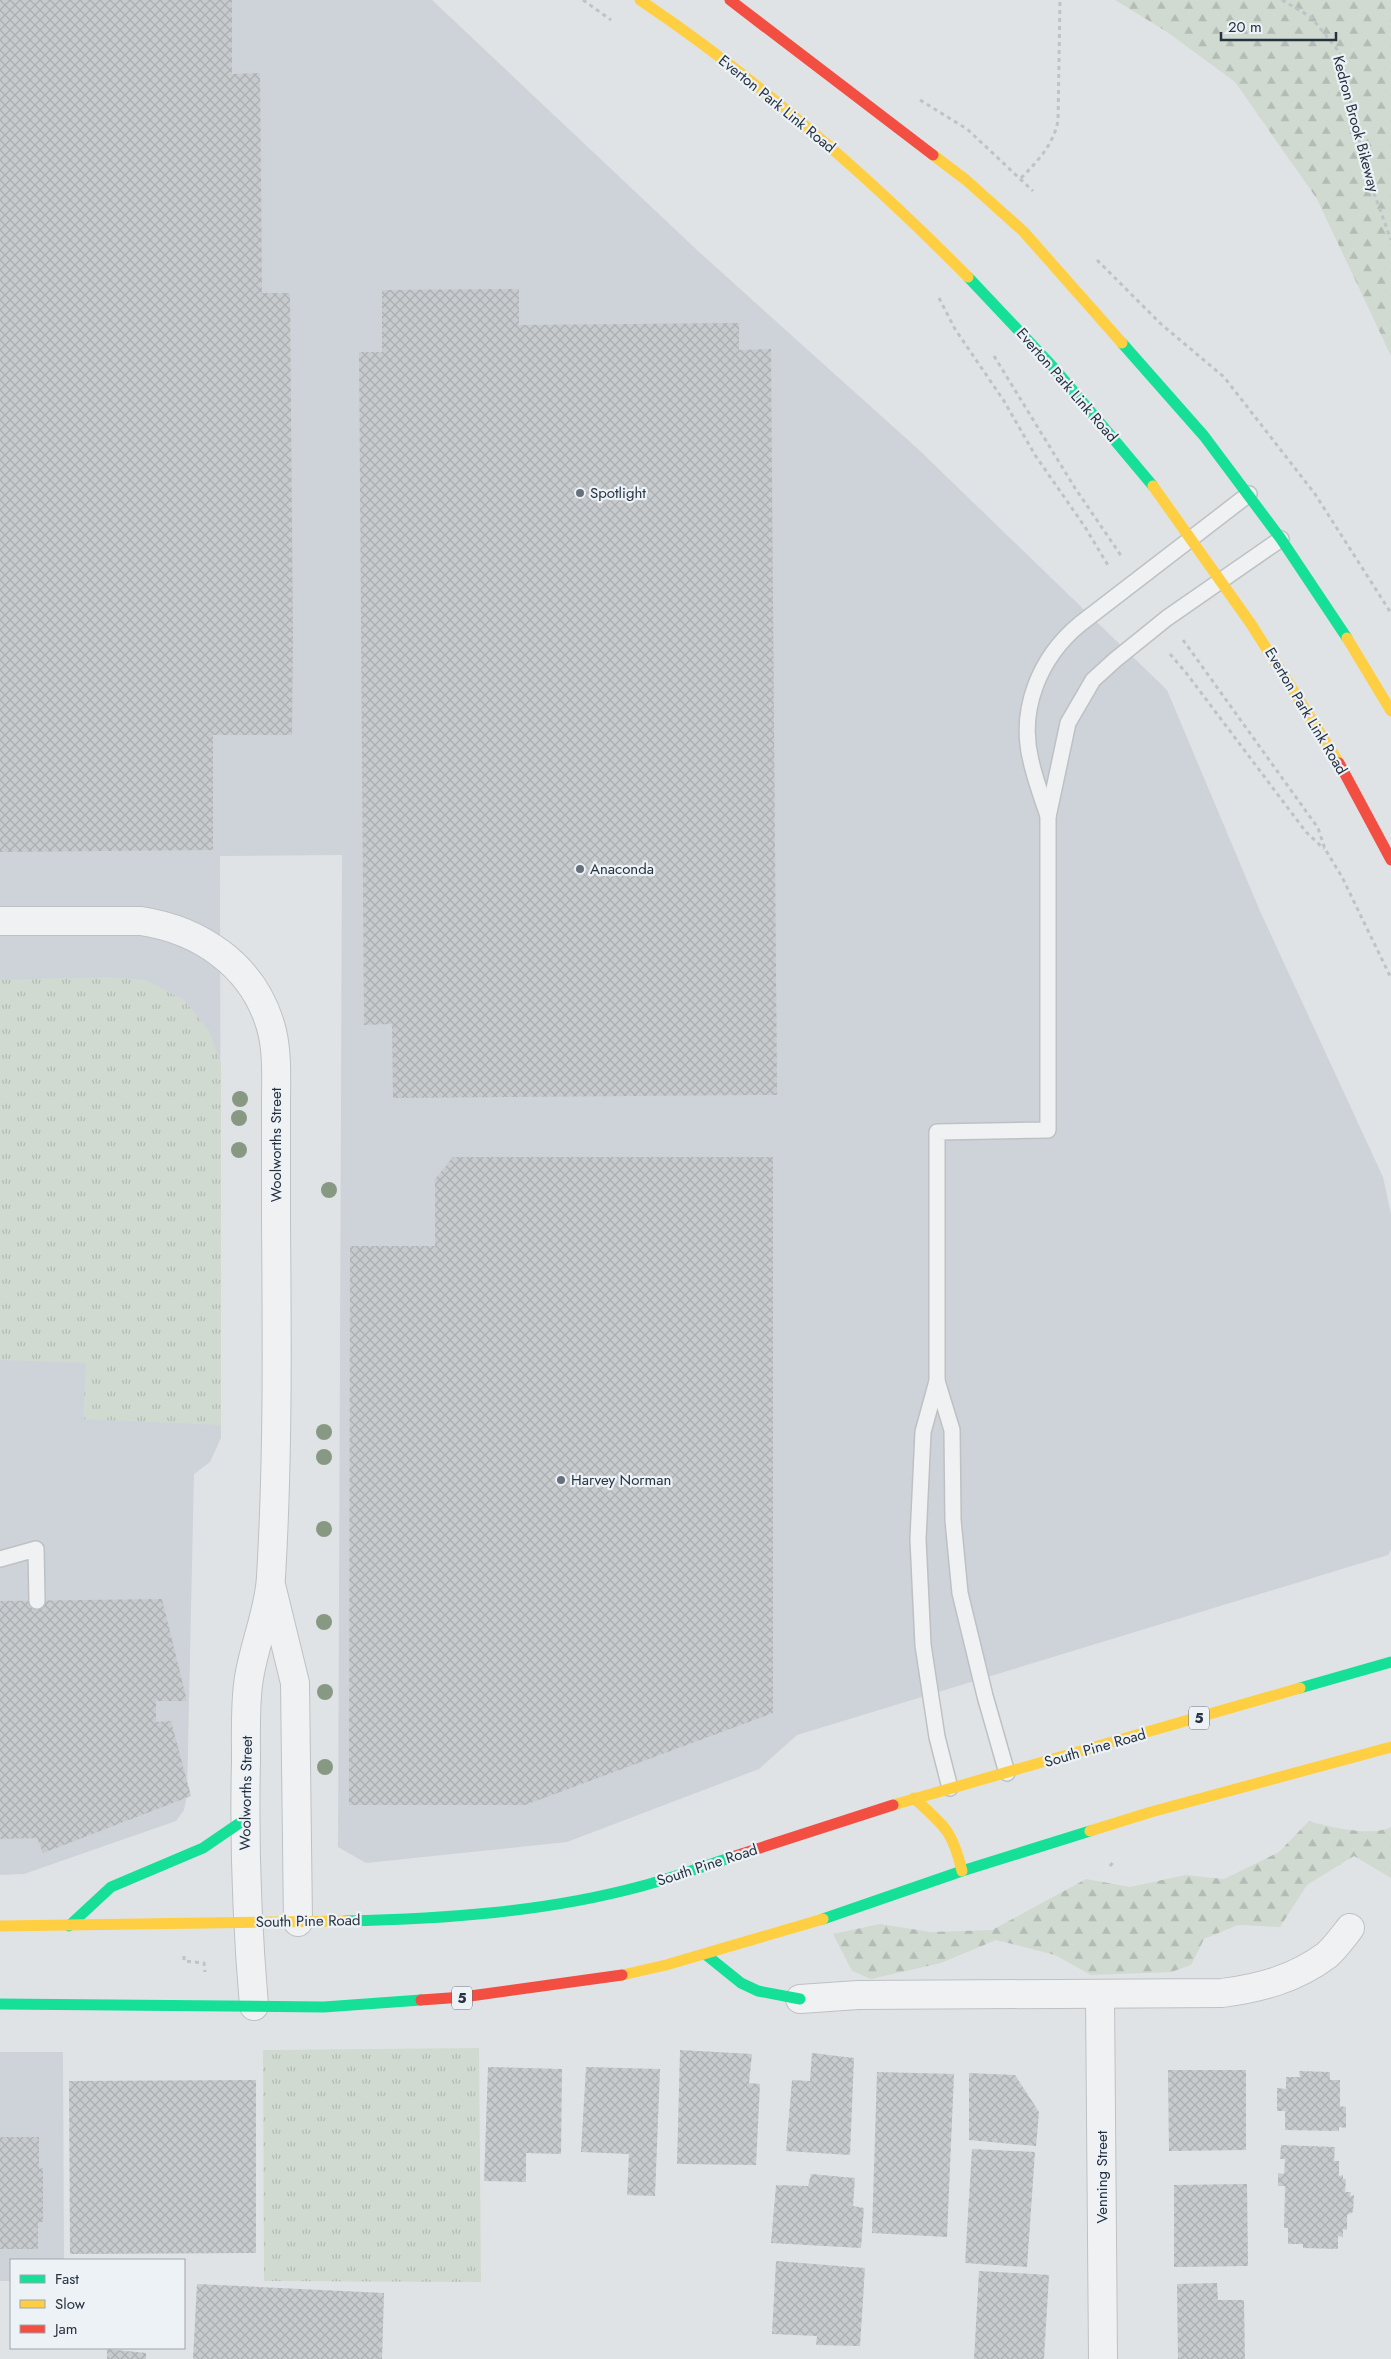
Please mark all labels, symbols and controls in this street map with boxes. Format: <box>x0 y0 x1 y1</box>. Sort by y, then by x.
scale bar <box>1221 10 1336 42</box>
text: 20 m <box>1228 16 1262 38</box>
street label: Everton Park Link Road <box>714 50 840 158</box>
street label: Kedron Brook Bikeway <box>1327 53 1385 195</box>
street label: Everton Park Link Road <box>1011 323 1123 447</box>
place label: Spotlight <box>590 482 646 504</box>
marker: Spotlight <box>574 487 586 499</box>
street label: Everton Park Link Road <box>1259 643 1353 779</box>
place label: Anaconda <box>590 858 654 880</box>
marker: Anaconda <box>574 863 586 875</box>
street label: Woolworths Street <box>265 1087 287 1202</box>
place label: Harvey Norman <box>571 1469 671 1491</box>
marker: Harvey Norman <box>555 1474 567 1486</box>
road number: 5 <box>1189 1706 1209 1730</box>
street label: South Pine Road <box>1042 1723 1148 1773</box>
street label: Woolworths Street <box>234 1735 258 1850</box>
street label: South Pine Road <box>654 1838 760 1892</box>
street label: South Pine Road <box>255 1909 361 1933</box>
road number: 5 <box>452 1986 472 2010</box>
street label: Venning Street <box>1091 2130 1113 2223</box>
legend <box>10 2259 185 2349</box>
text: Fast <box>55 2268 79 2290</box>
text: Slow <box>55 2293 86 2315</box>
text: Jam <box>53 2318 78 2340</box>

